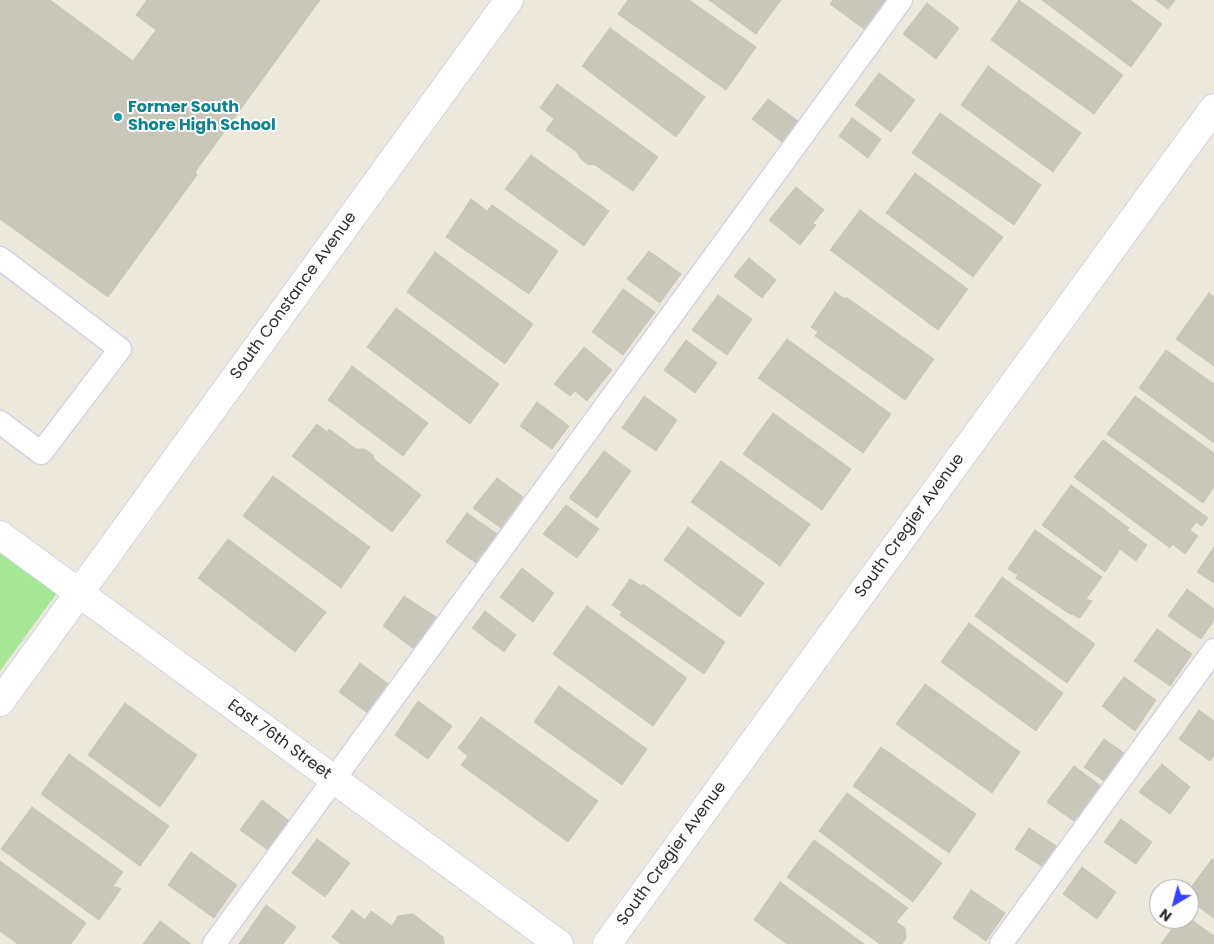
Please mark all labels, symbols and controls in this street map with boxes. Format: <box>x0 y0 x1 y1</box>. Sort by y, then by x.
place label: Former South Shore High School <box>128 98 276 136</box>
marker: Former South Shore High School <box>112 111 124 123</box>
street label: South Constance Avenue <box>227 209 361 383</box>
street label: South Cregier Avenue <box>851 450 969 602</box>
street label: East 76th Street <box>223 696 335 784</box>
street label: South Cregier Avenue <box>613 778 731 930</box>
north arrow <box>1149 879 1199 929</box>
text: N <box>1155 904 1176 926</box>

